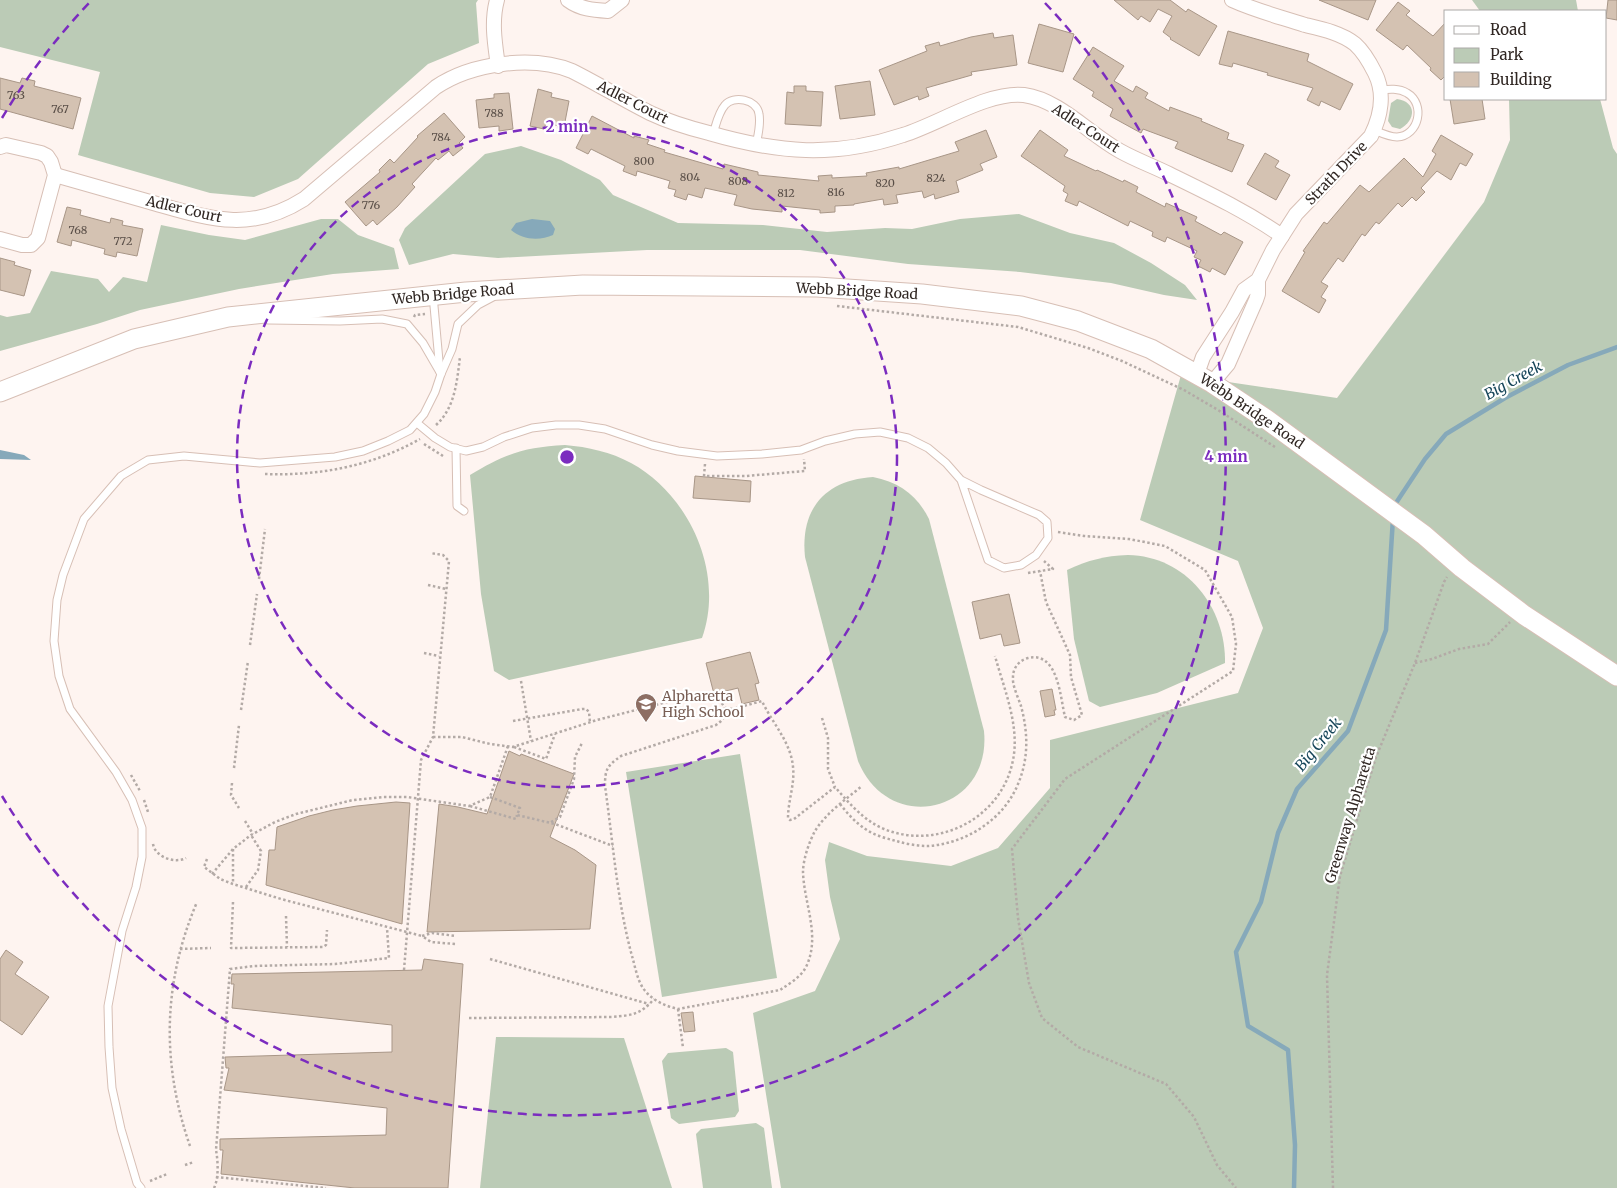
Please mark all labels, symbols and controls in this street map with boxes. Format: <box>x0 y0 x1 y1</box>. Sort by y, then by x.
legend <box>1444 10 1607 100</box>
text: Road <box>1490 20 1526 39</box>
text: Park <box>1490 45 1524 64</box>
text: Building <box>1490 70 1552 89</box>
street label: Adler Court <box>594 76 672 128</box>
house number: 763 <box>7 88 25 102</box>
street label: Adler Court <box>1048 99 1124 157</box>
house number: 767 <box>51 102 69 116</box>
house number: 788 <box>484 106 504 120</box>
text: 2 min <box>546 117 588 136</box>
house number: 784 <box>431 130 451 144</box>
street label: Strath Drive <box>1301 137 1371 209</box>
house number: 800 <box>634 154 654 168</box>
house number: 804 <box>680 170 700 184</box>
house number: 824 <box>926 171 946 185</box>
house number: 808 <box>728 174 749 188</box>
house number: 820 <box>875 176 895 190</box>
house number: 816 <box>827 185 845 199</box>
house number: 812 <box>777 186 795 200</box>
street label: Adler Court <box>143 191 224 227</box>
house number: 776 <box>362 198 381 212</box>
house number: 768 <box>69 223 88 237</box>
house number: 772 <box>114 234 132 248</box>
street label: Webb Bridge Road <box>794 279 919 303</box>
street label: Webb Bridge Road <box>390 280 515 308</box>
water label: Big Creek <box>1481 356 1546 404</box>
street label: Webb Bridge Road <box>1195 369 1308 453</box>
text: 4 min <box>1204 447 1248 466</box>
centre of rings <box>558 448 576 466</box>
place label: Alpharetta High School <box>661 687 745 721</box>
school or university icon: Alpharetta High School <box>634 692 658 723</box>
water label: Big Creek <box>1291 713 1346 775</box>
street label: Greenway Alpharetta <box>1321 744 1379 885</box>

